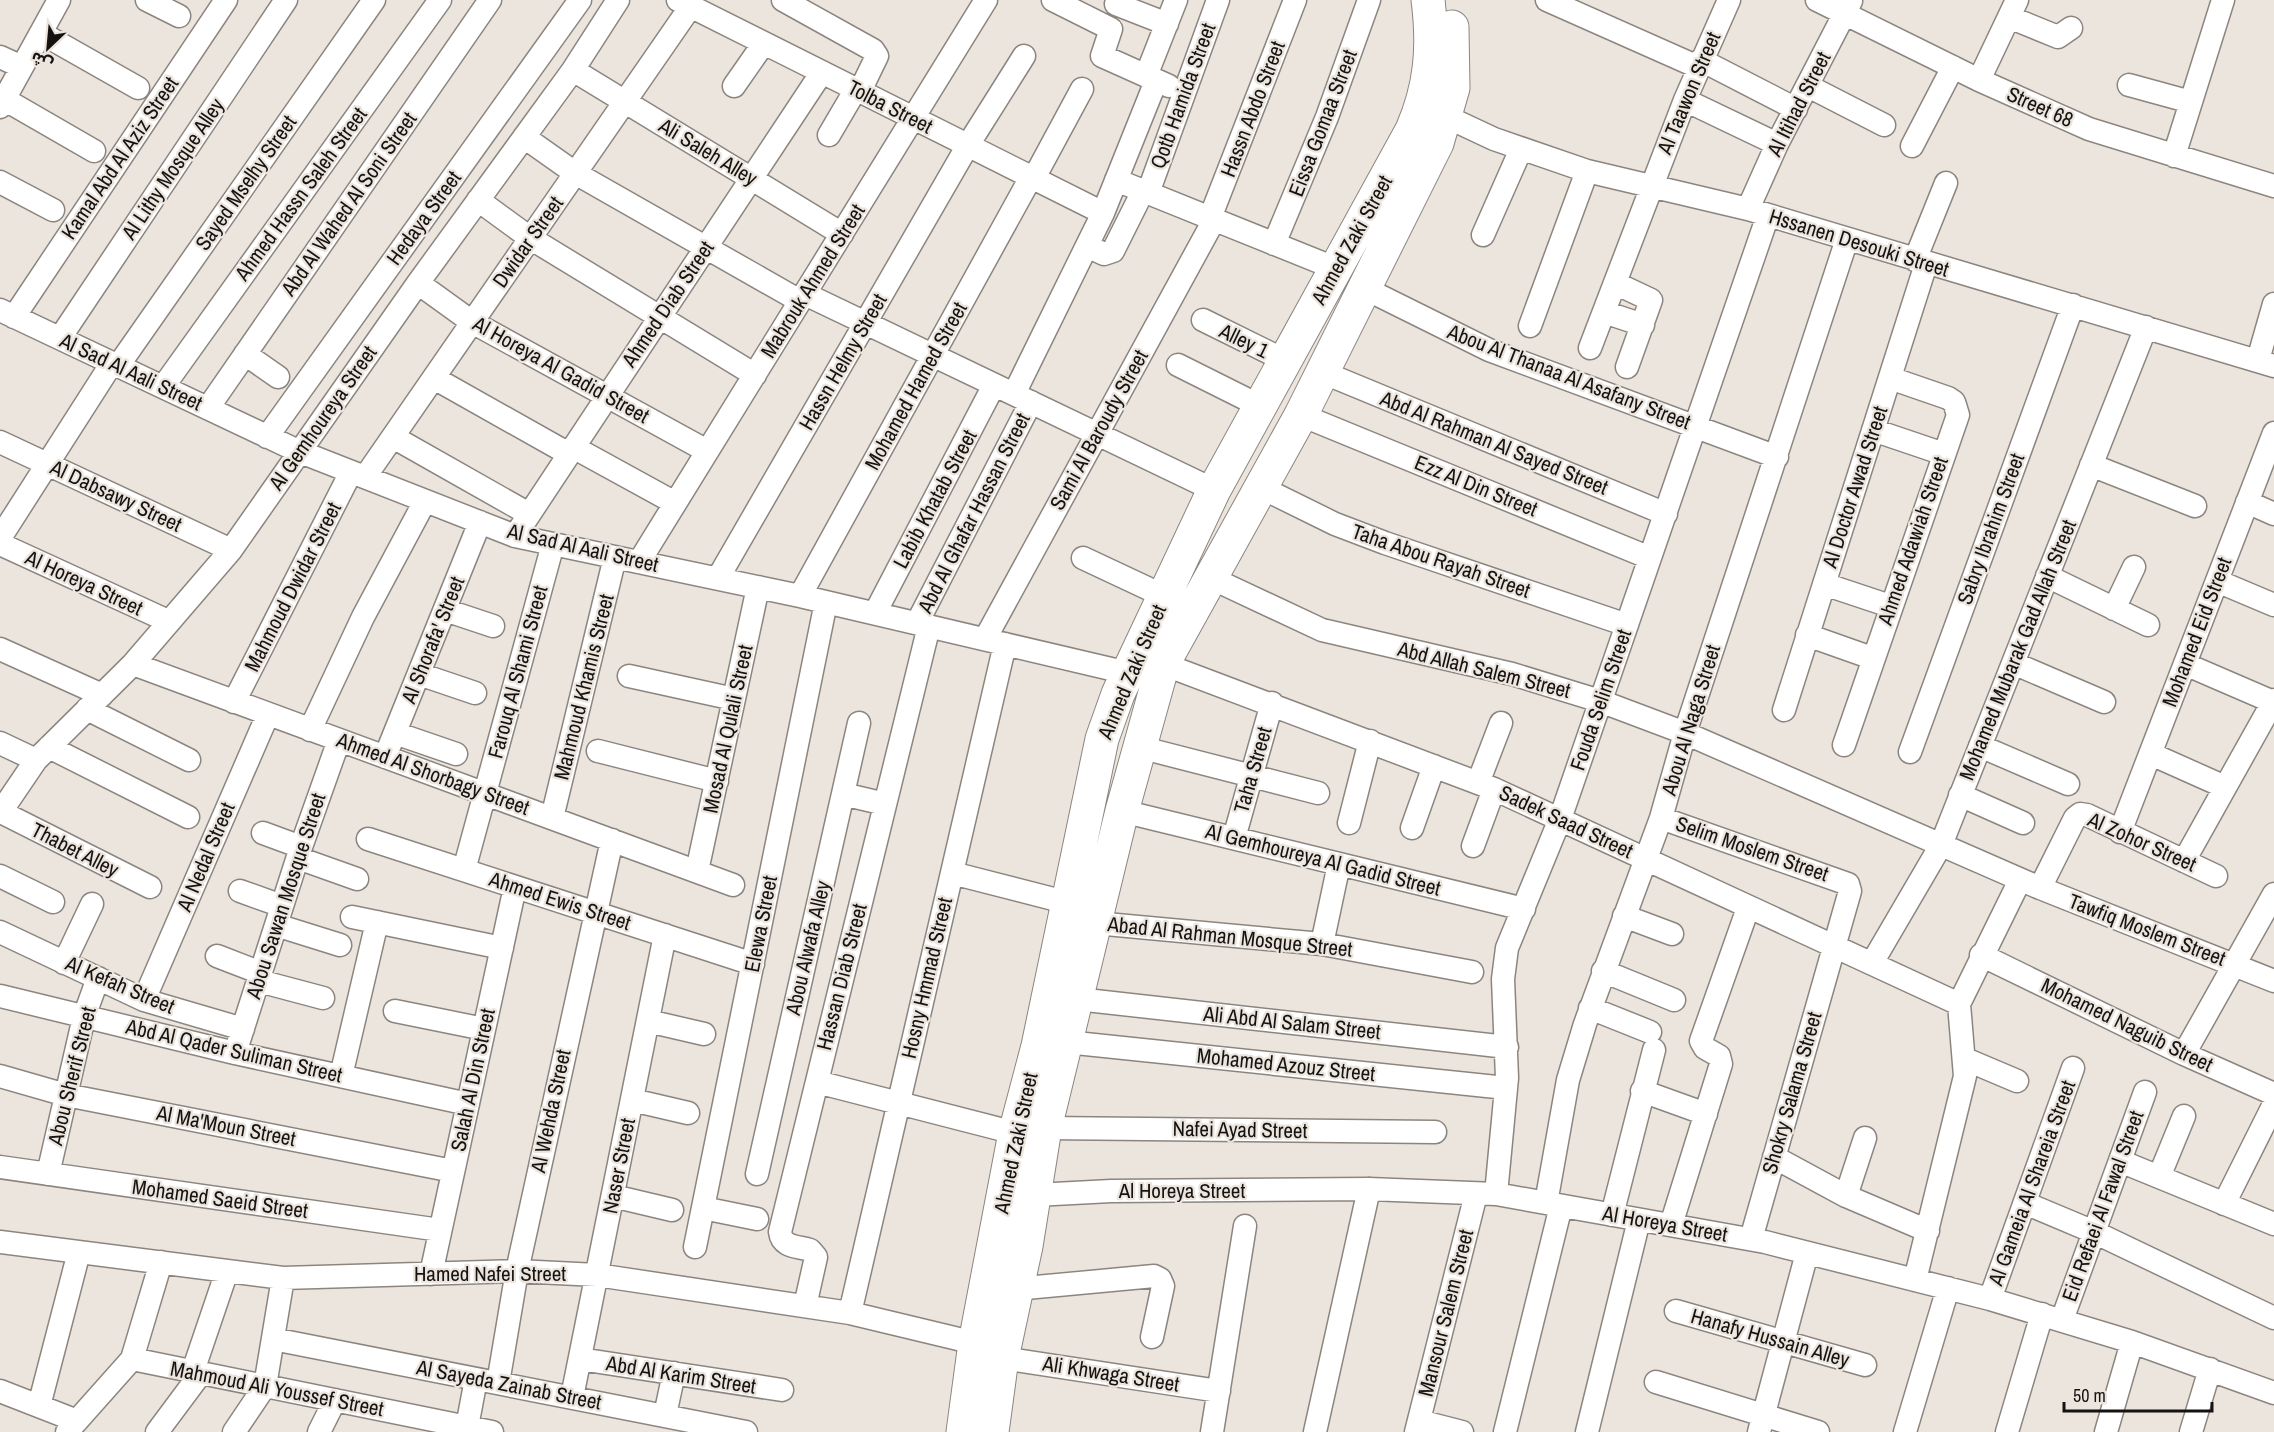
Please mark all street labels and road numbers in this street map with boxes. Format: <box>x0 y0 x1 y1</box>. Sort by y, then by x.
street label: Qotb Hamida Street <box>1143 19 1222 173</box>
street label: Al Taawon Street <box>1649 27 1727 159</box>
street label: Hassn Abdo Street <box>1213 36 1292 181</box>
street label: Eissa Gomaa Street <box>1281 45 1364 200</box>
street label: Al Itihad Street <box>1759 46 1837 162</box>
street label: Kamal Abd Al Aziz Street <box>54 70 185 245</box>
street label: Tolba Street <box>843 73 938 140</box>
street label: Street 68 <box>2002 79 2078 134</box>
street label: Al Lithy Mosque Alley <box>114 92 231 246</box>
street label: Ahmed Hassn Saleh Street <box>227 101 373 287</box>
street label: Abd Al Wahed Al Soni Street <box>273 106 423 302</box>
street label: Sayed Mselhy Street <box>188 109 303 256</box>
street label: Ali Saleh Alley <box>653 110 763 193</box>
street label: Hedaya Street <box>380 164 468 271</box>
street label: Ahmed Zaki Street <box>1304 170 1399 310</box>
street label: Dwidar Street <box>486 190 570 293</box>
street label: Mabrouk Ahmed Street <box>754 198 872 363</box>
street label: Hssanen Desouki Street <box>1766 201 1953 284</box>
street label: Ahmed Diab Street <box>614 235 721 373</box>
street label: Hassn Helmy Street <box>792 288 894 435</box>
street label: Mohamed Hamed Street <box>857 297 974 475</box>
street label: Al Horeya Al Gadid Street <box>467 309 655 430</box>
street label: Alley 1 <box>1214 316 1274 365</box>
street label: Abou Al Thanaa Al Asafany Street <box>1443 316 1695 436</box>
street label: Al Sad Al Aali Street <box>54 325 207 417</box>
street label: Al Gemhoureya Street <box>261 339 383 497</box>
street label: Sami Al Baroudy Street <box>1042 344 1155 515</box>
street label: Abd Al Rahman Al Sayed Street <box>1375 383 1613 502</box>
street label: Al Doctor Awad Street <box>1814 402 1894 572</box>
street label: Abd Al Ghafar Hassan Street <box>910 407 1037 619</box>
street label: Labib Khatab Street <box>886 424 983 573</box>
street label: Ezz Al Din Street <box>1410 448 1542 523</box>
street label: Sabry Ibrahim Street <box>1950 449 2031 608</box>
street label: Al Dabsawy Street <box>45 452 187 539</box>
street label: Ahmed Adawiah Street <box>1870 453 1955 630</box>
street label: Mahmoud Dwidar Street <box>237 497 348 677</box>
street label: Mohamed Mubarak Gad Allah Street <box>1952 515 2083 784</box>
street label: Al Sad Al Aali Street <box>504 516 662 579</box>
street label: Taha Abou Rayah Street <box>1348 516 1534 605</box>
street label: Al Horeya Street <box>20 542 148 622</box>
street label: Mohamed Eid Street <box>2155 553 2238 711</box>
street label: Al Shorafa' Street <box>394 572 471 709</box>
street label: Farouq Al Shami Street <box>480 582 555 762</box>
street label: Mahmoud Khamis Street <box>546 591 621 783</box>
street label: Ahmed Zaki Street <box>1090 600 1173 744</box>
street label: Fouda Selim Street <box>1563 625 1638 774</box>
street label: Abd Allah Salem Street <box>1394 634 1574 705</box>
street label: Abou Al Naga Street <box>1654 641 1727 800</box>
street label: Mosad Al Qulali Street <box>696 642 760 816</box>
street label: Taha Street <box>1226 723 1279 816</box>
street label: Ahmed Al Shorbagy Street <box>332 725 534 822</box>
street label: Sadek Saad Street <box>1495 778 1638 865</box>
street label: Abou Sawan Mosque Street <box>238 789 333 1003</box>
street label: Al Nedal Street <box>169 798 242 917</box>
street label: Al Zohor Street <box>2082 804 2201 878</box>
street label: Selim Moslem Street <box>1672 809 1833 888</box>
street label: Thabet Alley <box>26 815 124 884</box>
street label: Al Gemhoureya Al Gadid Street <box>1202 816 1444 903</box>
street label: Ahmed Ewis Street <box>485 864 635 937</box>
street label: Elewa Street <box>737 873 784 975</box>
street label: Abou Alwafa Alley <box>778 878 837 1019</box>
street label: Tawfiq Moslem Street <box>2065 886 2230 973</box>
street label: Hosny Hmmad Street <box>894 894 959 1061</box>
street label: Hassan Diab Street <box>809 900 874 1053</box>
street label: Abad Al Rahman Mosque Street <box>1105 909 1354 964</box>
street label: Al Kefah Street <box>60 948 179 1021</box>
street label: Mohamed Naguib Street <box>2037 970 2218 1079</box>
street label: Ali Abd Al Salam Street <box>1201 999 1382 1046</box>
street label: Abou Sherif Street <box>40 1003 103 1149</box>
street label: Salah Al Din Street <box>443 1006 502 1154</box>
street label: Shokry Salama Street <box>1754 1008 1829 1177</box>
street label: Abd Al Qader Suliman Street <box>122 1011 345 1090</box>
street label: Mohamed Azouz Street <box>1196 1041 1377 1088</box>
street label: Al Wehda Street <box>523 1046 578 1176</box>
street label: Ahmed Zaki Street <box>986 1069 1045 1217</box>
street label: Al Gameia Al Shareia Street <box>1981 1076 2082 1290</box>
street label: Al Ma'Moun Street <box>153 1098 298 1153</box>
street label: Eid Refaei Al Fawal Street <box>2055 1106 2151 1305</box>
street label: Nafei Ayad Street <box>1172 1114 1308 1145</box>
street label: Naser Street <box>595 1115 642 1216</box>
street label: Mohamed Saeid Street <box>130 1172 310 1225</box>
street label: Al Horeya Street <box>1118 1176 1245 1205</box>
street label: Al Horeya Street <box>1599 1198 1730 1249</box>
street label: Mansour Salem Street <box>1411 1226 1480 1400</box>
street label: Hamed Nafei Street <box>414 1259 566 1288</box>
street label: Hanafy Hussain Alley <box>1687 1301 1853 1374</box>
street label: Abd Al Karim Street <box>603 1348 758 1401</box>
street label: Ali Khwaga Street <box>1040 1348 1182 1399</box>
street label: Al Sayeda Zainab Street <box>413 1352 604 1417</box>
street label: Mahmoud Ali Youssef Street <box>168 1354 386 1423</box>

